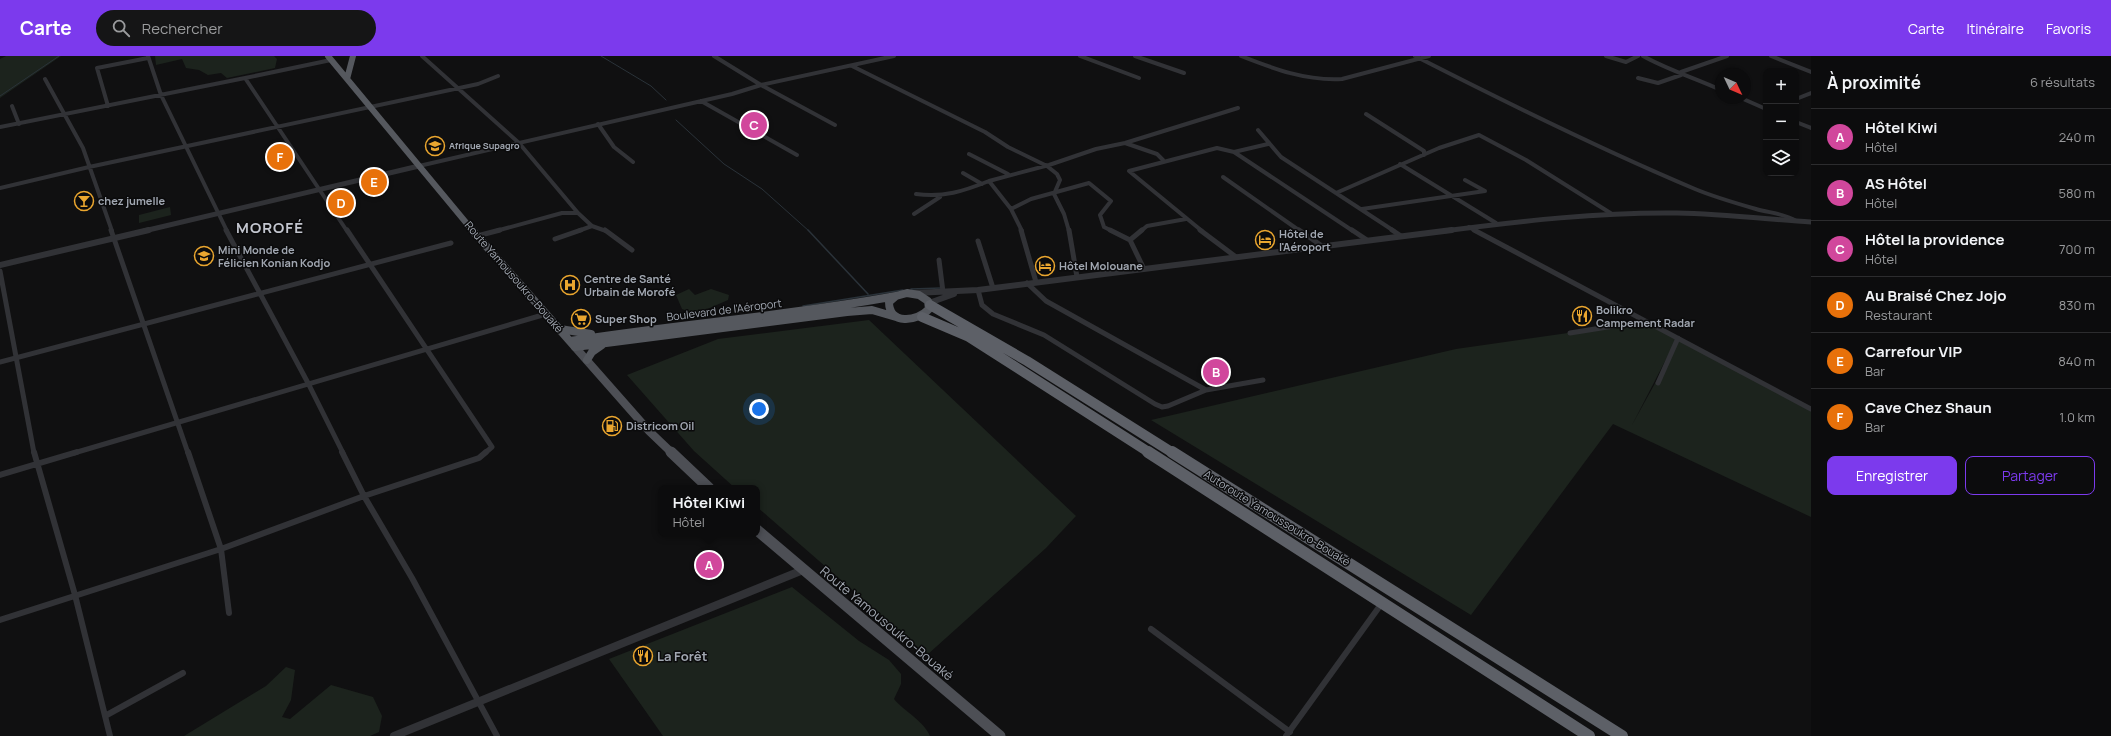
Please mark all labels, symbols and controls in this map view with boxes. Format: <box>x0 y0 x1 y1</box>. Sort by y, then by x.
search box <box>96 10 376 46</box>
text: Carte <box>20 15 72 41</box>
icon: search <box>110 17 132 39</box>
text: Rechercher <box>142 18 223 39</box>
text: Carte <box>1908 19 1944 38</box>
text: Itinéraire <box>1966 19 2024 38</box>
text: Favoris <box>2046 19 2091 38</box>
north arrow <box>1715 68 1751 104</box>
map controls <box>1763 68 1799 176</box>
button: + <box>1763 68 1799 104</box>
text: À proximité <box>1827 71 1921 94</box>
text: 6 résultats <box>2030 73 2095 91</box>
button: − <box>1763 104 1799 140</box>
pin: C <box>741 110 767 140</box>
text: Hôtel Kiwi <box>1865 117 1938 138</box>
text: A <box>1836 128 1844 146</box>
text: 240 m <box>2059 128 2095 146</box>
school or university icon: Afrique Supagro <box>424 135 446 157</box>
text: Hôtel <box>1865 138 1897 156</box>
place label: Afrique Supagro <box>449 139 520 152</box>
button: layers <box>1763 140 1799 176</box>
pin: F <box>267 142 293 172</box>
pin: E <box>361 167 387 197</box>
text: AS Hôtel <box>1865 173 1927 194</box>
text: B <box>1836 184 1844 202</box>
text: 580 m <box>2058 184 2095 202</box>
pin: D <box>328 188 354 218</box>
bar icon: chez jumelle <box>73 190 95 212</box>
place label: chez jumelle <box>98 193 166 208</box>
text: Hôtel <box>1865 194 1897 212</box>
district label: MOROFÉ <box>236 217 304 238</box>
street label: Route Yamousoukro-Bouaké <box>462 218 567 336</box>
place label: Hôtel de l'Aéroport <box>1279 226 1331 254</box>
hotel icon: Hôtel de l'Aéroport <box>1254 229 1276 251</box>
text: Hôtel la providence <box>1865 229 2005 250</box>
text: C <box>1835 240 1845 258</box>
text: 700 m <box>2059 240 2095 258</box>
place label: Mini Monde de Félicien Konian Kodjo <box>218 242 330 270</box>
school or university icon: Mini Monde de Félicien Konian Kodjo <box>193 245 215 267</box>
text: Hôtel <box>1865 250 1897 268</box>
hotel icon: Hôtel Molouane <box>1034 255 1056 277</box>
place label: Hôtel Molouane <box>1059 258 1143 273</box>
place label: Centre de Santé Urbain de Morofé <box>584 271 676 299</box>
hospital icon: Centre de Santé Urbain de Morofé <box>559 274 581 296</box>
text: Au Braisé Chez Jojo <box>1865 285 2007 306</box>
street label: Boulevard de l'Aéroport <box>665 295 782 324</box>
text: D <box>1835 296 1845 314</box>
text: 830 m <box>2059 296 2095 314</box>
place label: Bolikro Campement Radar <box>1596 302 1695 330</box>
restaurant icon: Bolikro Campement Radar <box>1571 305 1593 327</box>
text: Restaurant <box>1865 306 1932 324</box>
supermarket icon: Super Shop <box>570 308 592 330</box>
place label: Super Shop <box>595 311 657 326</box>
text: Carrefour VIP <box>1865 341 1962 362</box>
text: E <box>1836 352 1844 370</box>
text: 840 m <box>2058 352 2095 370</box>
pin: B <box>1203 357 1229 387</box>
text: Bar <box>1865 362 1885 380</box>
text: Cave Chez Shaun <box>1865 397 1992 418</box>
your location <box>749 399 769 419</box>
text: F <box>1837 408 1843 426</box>
text: 1.0 km <box>2059 408 2095 426</box>
fuel station icon: Districom Oil <box>601 415 623 437</box>
place label: Districom Oil <box>626 418 694 433</box>
text: Bar <box>1865 418 1885 436</box>
button: Enregistrer <box>1827 456 1957 495</box>
button: Partager <box>1965 456 2095 495</box>
street label: Autoroute Yamoussoukro-Bouaké <box>1201 466 1354 569</box>
popup <box>658 485 760 537</box>
text: Hôtel Kiwi <box>673 492 745 513</box>
text: Hôtel <box>673 513 705 531</box>
pin: A <box>696 550 722 580</box>
street label: Route Yamousoukro-Bouaké <box>816 562 958 685</box>
restaurant icon: La Forêt <box>632 645 654 667</box>
place label: La Forêt <box>657 647 708 665</box>

